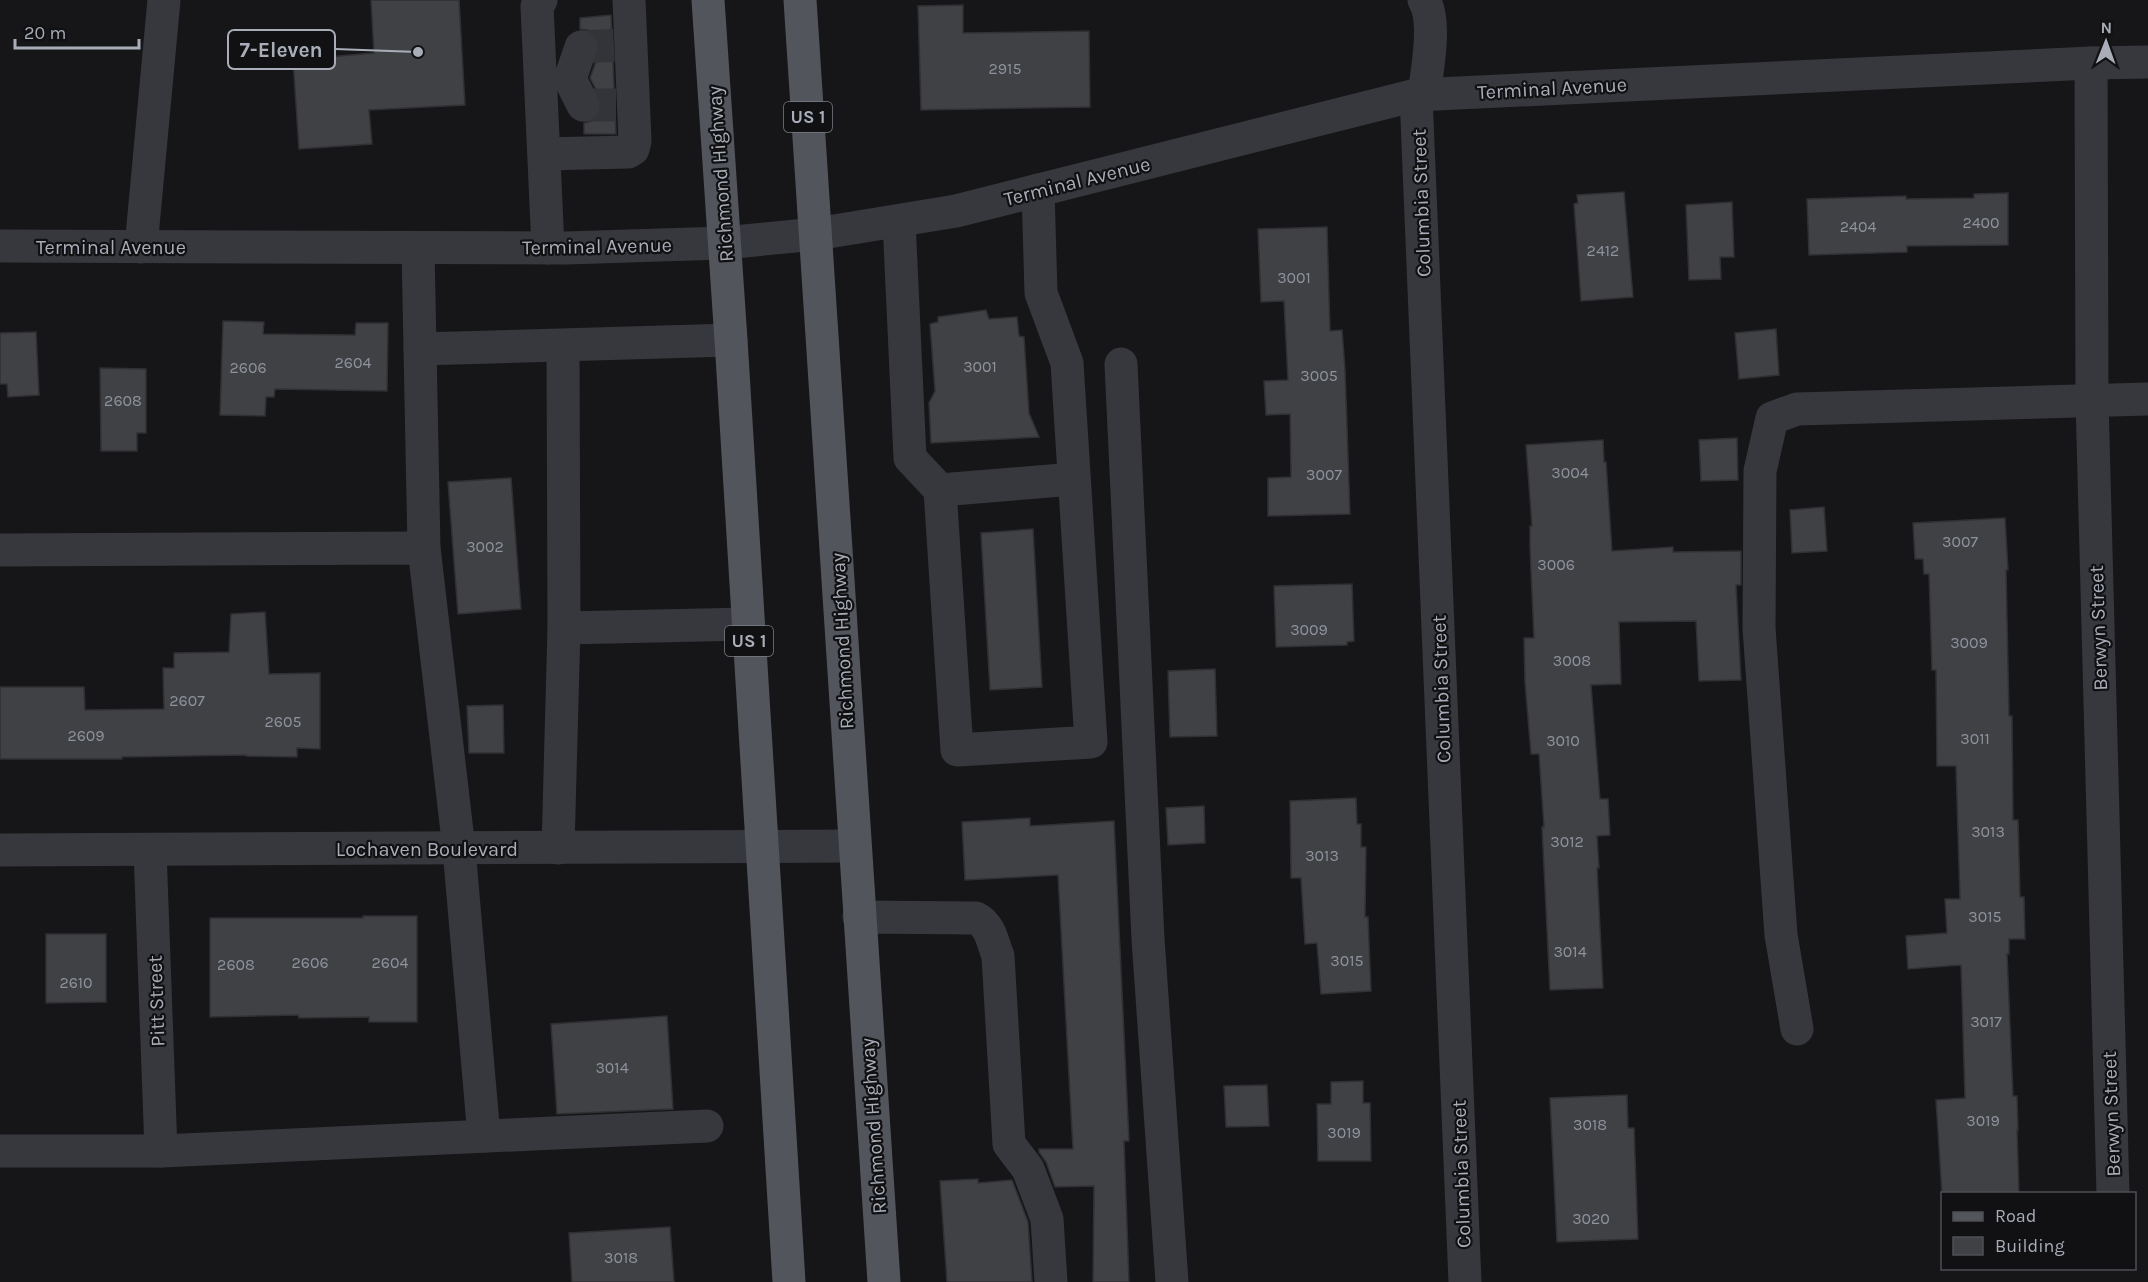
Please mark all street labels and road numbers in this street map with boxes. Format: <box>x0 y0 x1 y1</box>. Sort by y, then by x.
street label: Terminal Avenue <box>1477 73 1627 104</box>
street label: Richmond Highway <box>703 85 738 263</box>
road number: US 1 <box>784 102 832 132</box>
street label: Columbia Street <box>1407 128 1436 277</box>
street label: Terminal Avenue <box>1002 152 1153 211</box>
street label: Terminal Avenue <box>522 234 672 259</box>
street label: Terminal Avenue <box>36 236 186 259</box>
street label: Richmond Highway <box>826 552 859 730</box>
street label: Berwyn Street <box>2085 564 2112 691</box>
street label: Columbia Street <box>1427 614 1456 763</box>
road number: US 1 <box>725 626 773 656</box>
street label: Lochaven Boulevard <box>336 838 518 861</box>
street label: Pitt Street <box>143 954 170 1047</box>
street label: Richmond Highway <box>856 1037 891 1215</box>
street label: Berwyn Street <box>2098 1050 2125 1177</box>
street label: Columbia Street <box>1447 1099 1476 1248</box>

